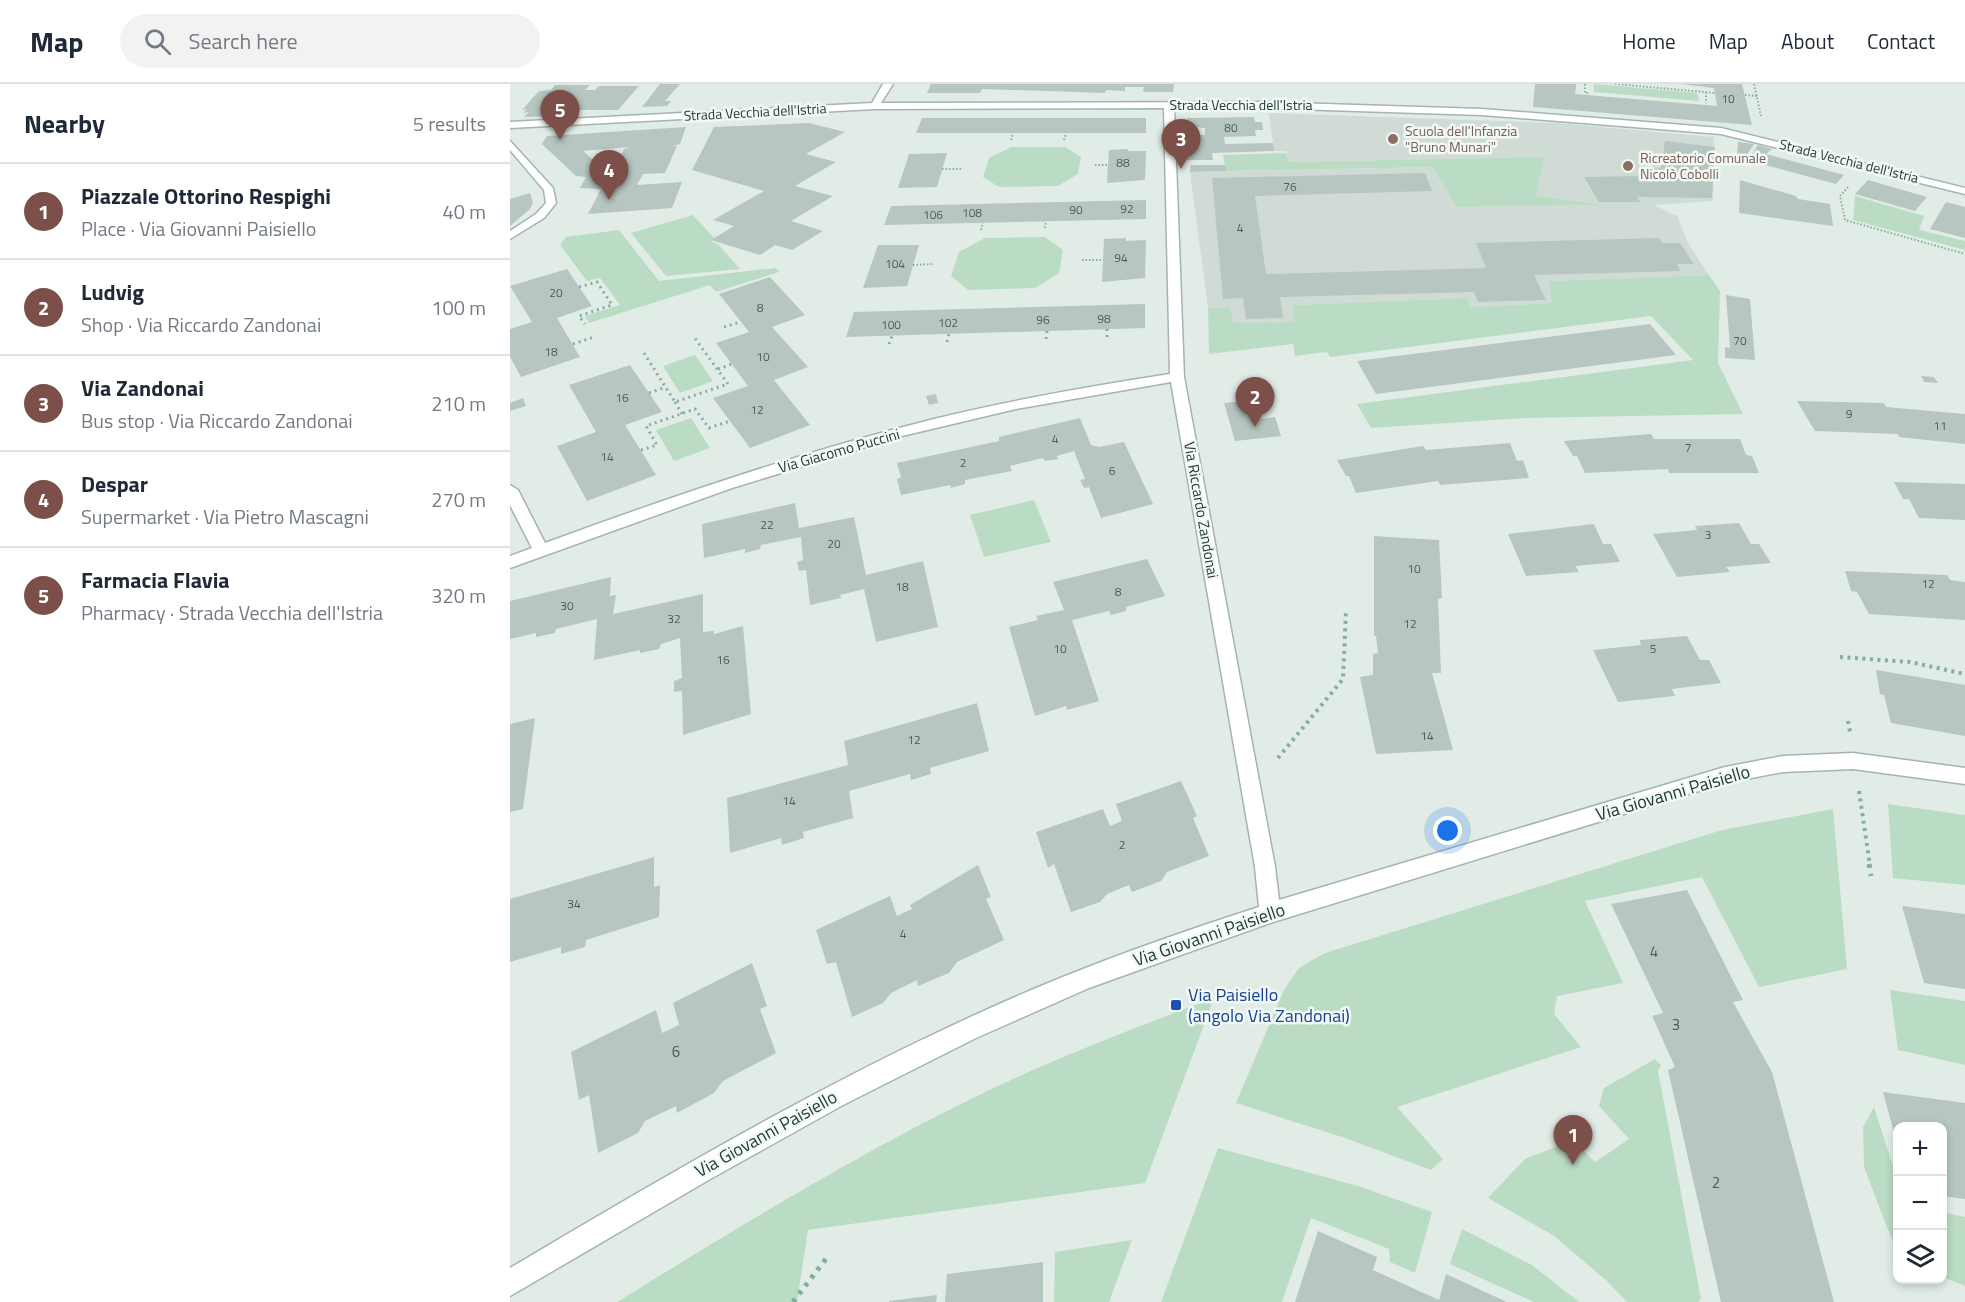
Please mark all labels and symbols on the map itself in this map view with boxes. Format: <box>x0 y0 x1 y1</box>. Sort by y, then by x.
house number: 10 <box>1721 89 1735 108</box>
pin: 5 <box>541 91 580 140</box>
street label: Strada Vecchia dell'Istria <box>1170 94 1312 115</box>
street label: Strada Vecchia dell'Istria <box>683 97 827 126</box>
house number: 80 <box>1224 118 1238 137</box>
pin: 3 <box>1162 120 1200 169</box>
place label: Scuola dell'Infanzia "Bruno Munari" <box>1405 120 1517 157</box>
marker: Scuola dell'Infanzia "Bruno Munari" <box>1386 132 1400 146</box>
street label: Strada Vecchia dell'Istria <box>1777 133 1921 188</box>
place label: Ricreatorio Comunale Nicolò Cobolli <box>1640 147 1766 184</box>
pin: 4 <box>590 150 628 200</box>
house number: 88 <box>1116 153 1130 172</box>
marker: Ricreatorio Comunale Nicolò Cobolli <box>1621 159 1635 173</box>
house number: 76 <box>1283 177 1297 196</box>
house number: 92 <box>1120 199 1134 218</box>
house number: 90 <box>1069 200 1083 219</box>
house number: 108 <box>962 203 982 222</box>
house number: 106 <box>923 205 943 224</box>
house number: 4 <box>1237 218 1244 237</box>
house number: 94 <box>1114 248 1128 267</box>
house number: 104 <box>885 254 905 273</box>
house number: 20 <box>549 283 563 302</box>
house number: 8 <box>757 298 764 317</box>
house number: 98 <box>1097 309 1111 328</box>
house number: 96 <box>1036 310 1050 329</box>
house number: 102 <box>938 313 958 332</box>
house number: 100 <box>881 315 901 334</box>
house number: 70 <box>1733 331 1747 350</box>
house number: 18 <box>544 342 558 361</box>
house number: 10 <box>756 347 770 366</box>
pin: 2 <box>1236 378 1274 427</box>
house number: 16 <box>615 388 629 407</box>
house number: 12 <box>750 400 764 419</box>
house number: 9 <box>1846 404 1853 423</box>
house number: 11 <box>1933 416 1947 435</box>
street label: Via Giacomo Puccini <box>775 422 902 479</box>
house number: 4 <box>1052 429 1059 448</box>
house number: 7 <box>1685 438 1691 457</box>
street label: Via Riccardo Zandonai <box>1178 440 1225 580</box>
house number: 14 <box>600 447 614 466</box>
house number: 2 <box>960 453 966 472</box>
house number: 6 <box>1109 461 1116 480</box>
house number: 22 <box>760 515 774 534</box>
house number: 3 <box>1705 525 1711 544</box>
house number: 20 <box>827 534 841 553</box>
house number: 10 <box>1407 559 1421 578</box>
house number: 12 <box>1921 574 1935 593</box>
house number: 18 <box>895 577 909 596</box>
house number: 8 <box>1115 582 1122 601</box>
house number: 30 <box>560 596 574 615</box>
house number: 32 <box>667 609 681 628</box>
house number: 12 <box>1403 614 1417 633</box>
house number: 10 <box>1053 639 1067 658</box>
house number: 5 <box>1650 639 1657 658</box>
house number: 16 <box>716 650 730 669</box>
house number: 14 <box>1420 726 1434 745</box>
house number: 12 <box>907 730 921 749</box>
street label: Via Giovanni Paisiello <box>1593 758 1753 827</box>
house number: 14 <box>782 791 796 810</box>
your location <box>1433 816 1462 845</box>
house number: 2 <box>1119 835 1125 854</box>
house number: 34 <box>567 894 581 913</box>
street label: Via Giovanni Paisiello <box>1129 896 1289 973</box>
house number: 4 <box>900 924 907 943</box>
house number: 4 <box>1650 940 1658 963</box>
place label: Via Paisiello (angolo Via Zandonai) <box>1188 981 1350 1029</box>
marker: Via Paisiello (angolo Via Zandonai) <box>1169 998 1183 1012</box>
house number: 3 <box>1672 1013 1680 1036</box>
house number: 6 <box>672 1040 680 1063</box>
street label: Via Giovanni Paisiello <box>690 1083 842 1184</box>
pin: 1 <box>1554 1116 1592 1165</box>
house number: 2 <box>1712 1171 1720 1194</box>

